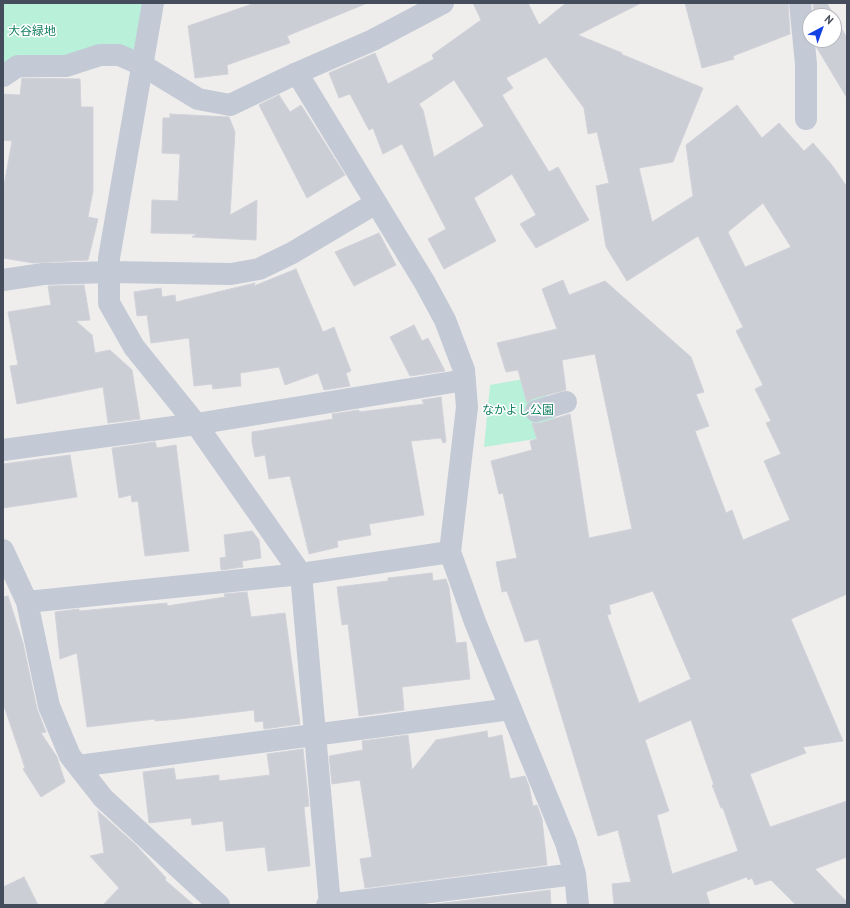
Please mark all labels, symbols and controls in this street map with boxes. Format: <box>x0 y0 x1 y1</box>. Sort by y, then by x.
north arrow <box>802 8 842 48</box>
text: N <box>822 12 837 27</box>
park label: 大谷緑地 <box>8 25 56 39</box>
park label: なかよし公園 <box>482 404 554 418</box>

